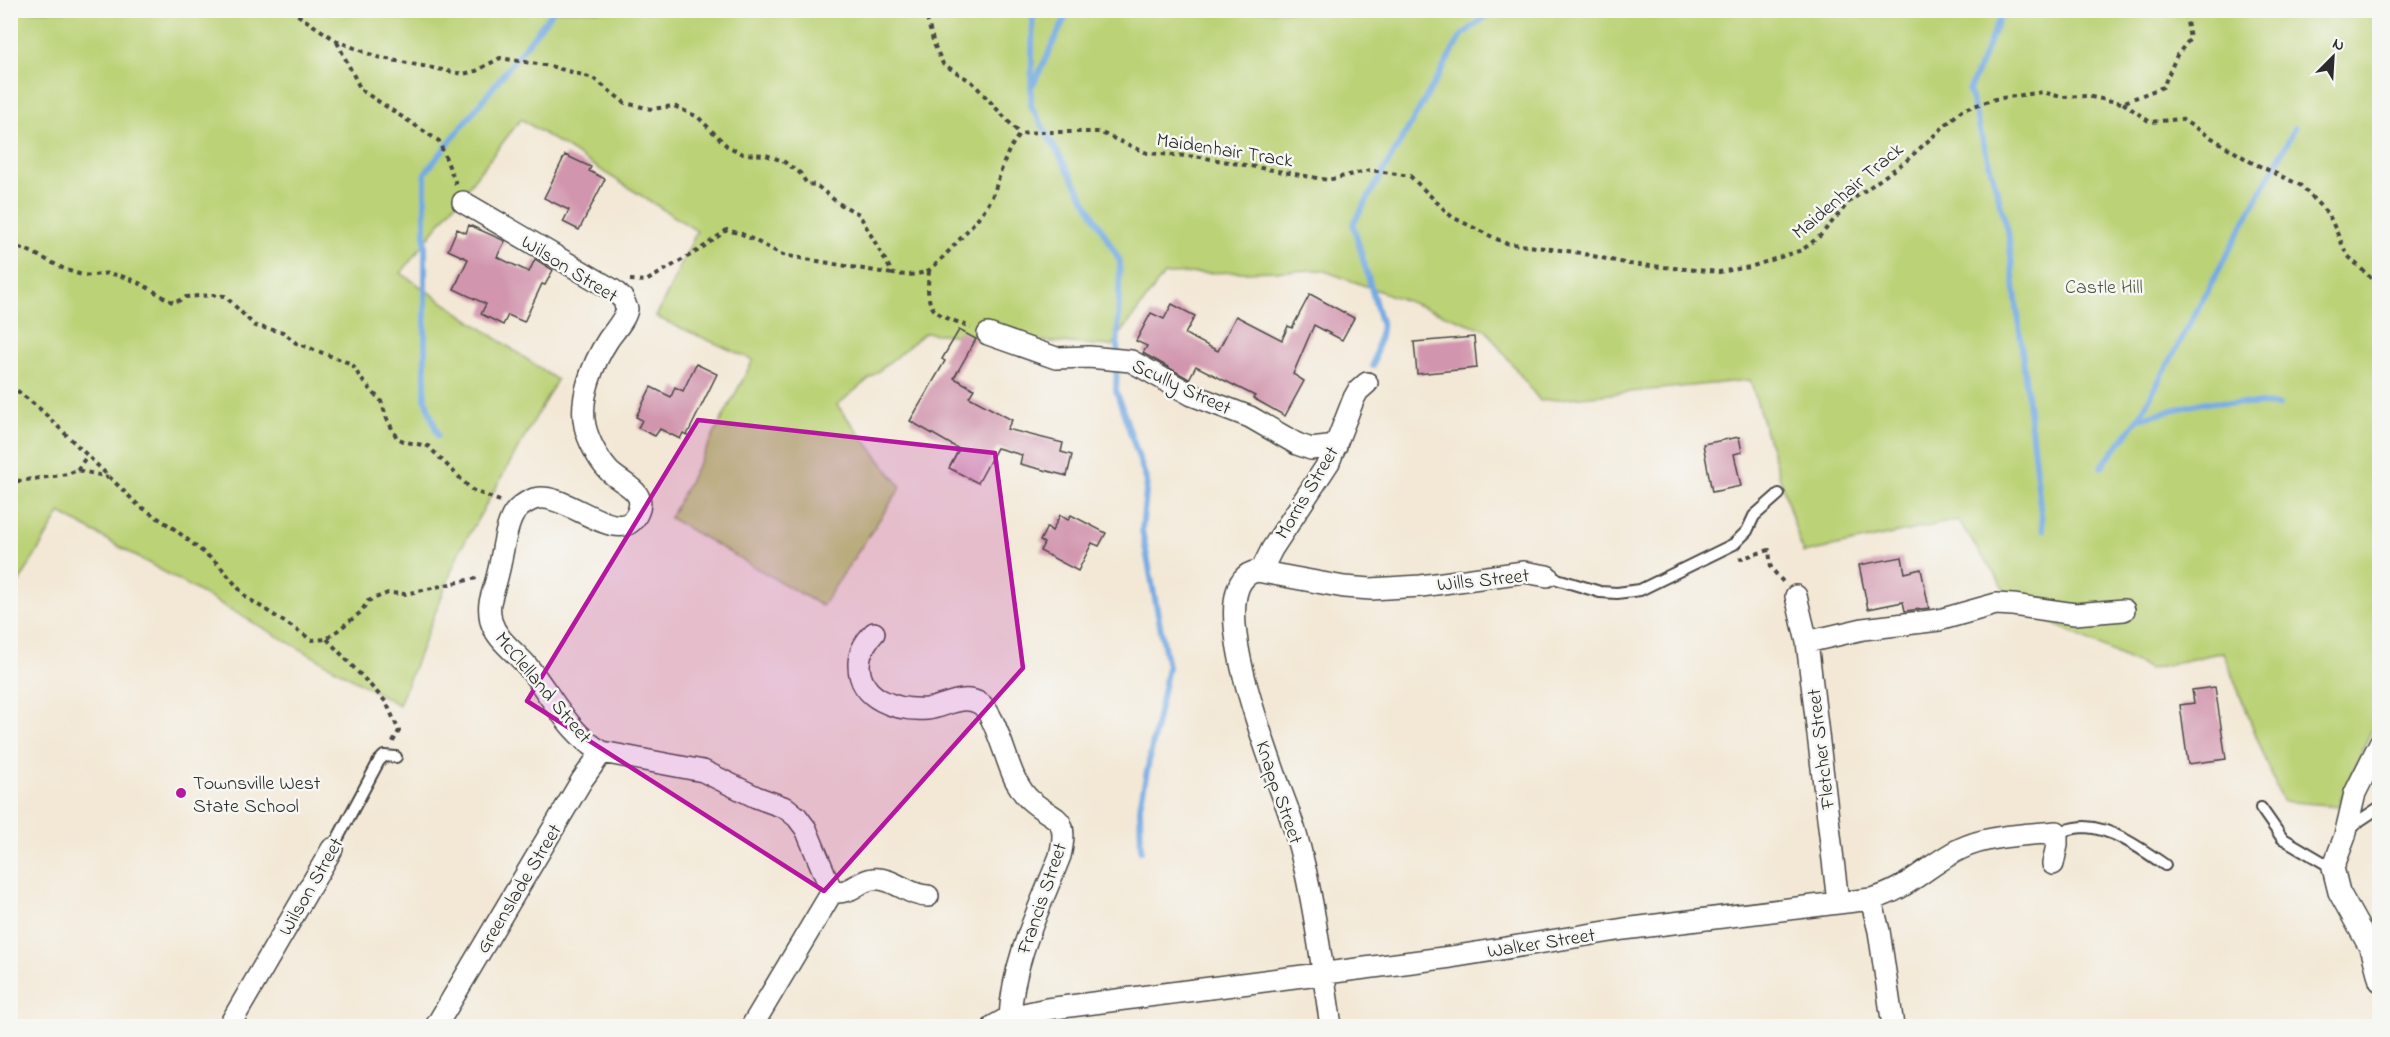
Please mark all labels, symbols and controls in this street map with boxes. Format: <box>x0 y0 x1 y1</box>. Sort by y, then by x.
north arrow <box>2303 27 2363 87</box>
text: N <box>2328 32 2348 58</box>
street label: Maidenhair Track <box>1154 126 1295 177</box>
street label: Maidenhair Track <box>1787 136 1911 247</box>
street label: Wilson Street <box>515 229 623 312</box>
park label: Castle Hill <box>2065 274 2143 303</box>
street label: Scully Street <box>1127 353 1236 424</box>
street label: Morris Street <box>1269 441 1348 545</box>
street label: Wills Street <box>1436 562 1531 601</box>
street label: McClelland Street <box>487 626 598 751</box>
street label: Fletcher Street <box>1801 687 1844 811</box>
street label: Knapp Street <box>1246 737 1309 849</box>
place label: Townsville West State School <box>193 770 321 822</box>
marker: Townsville West State School <box>174 786 188 800</box>
street label: Greenslade Street <box>470 819 570 960</box>
street label: Wilson Street <box>272 832 352 942</box>
street label: Francis Street <box>1010 839 1076 959</box>
street label: Walker Street <box>1485 922 1598 967</box>

